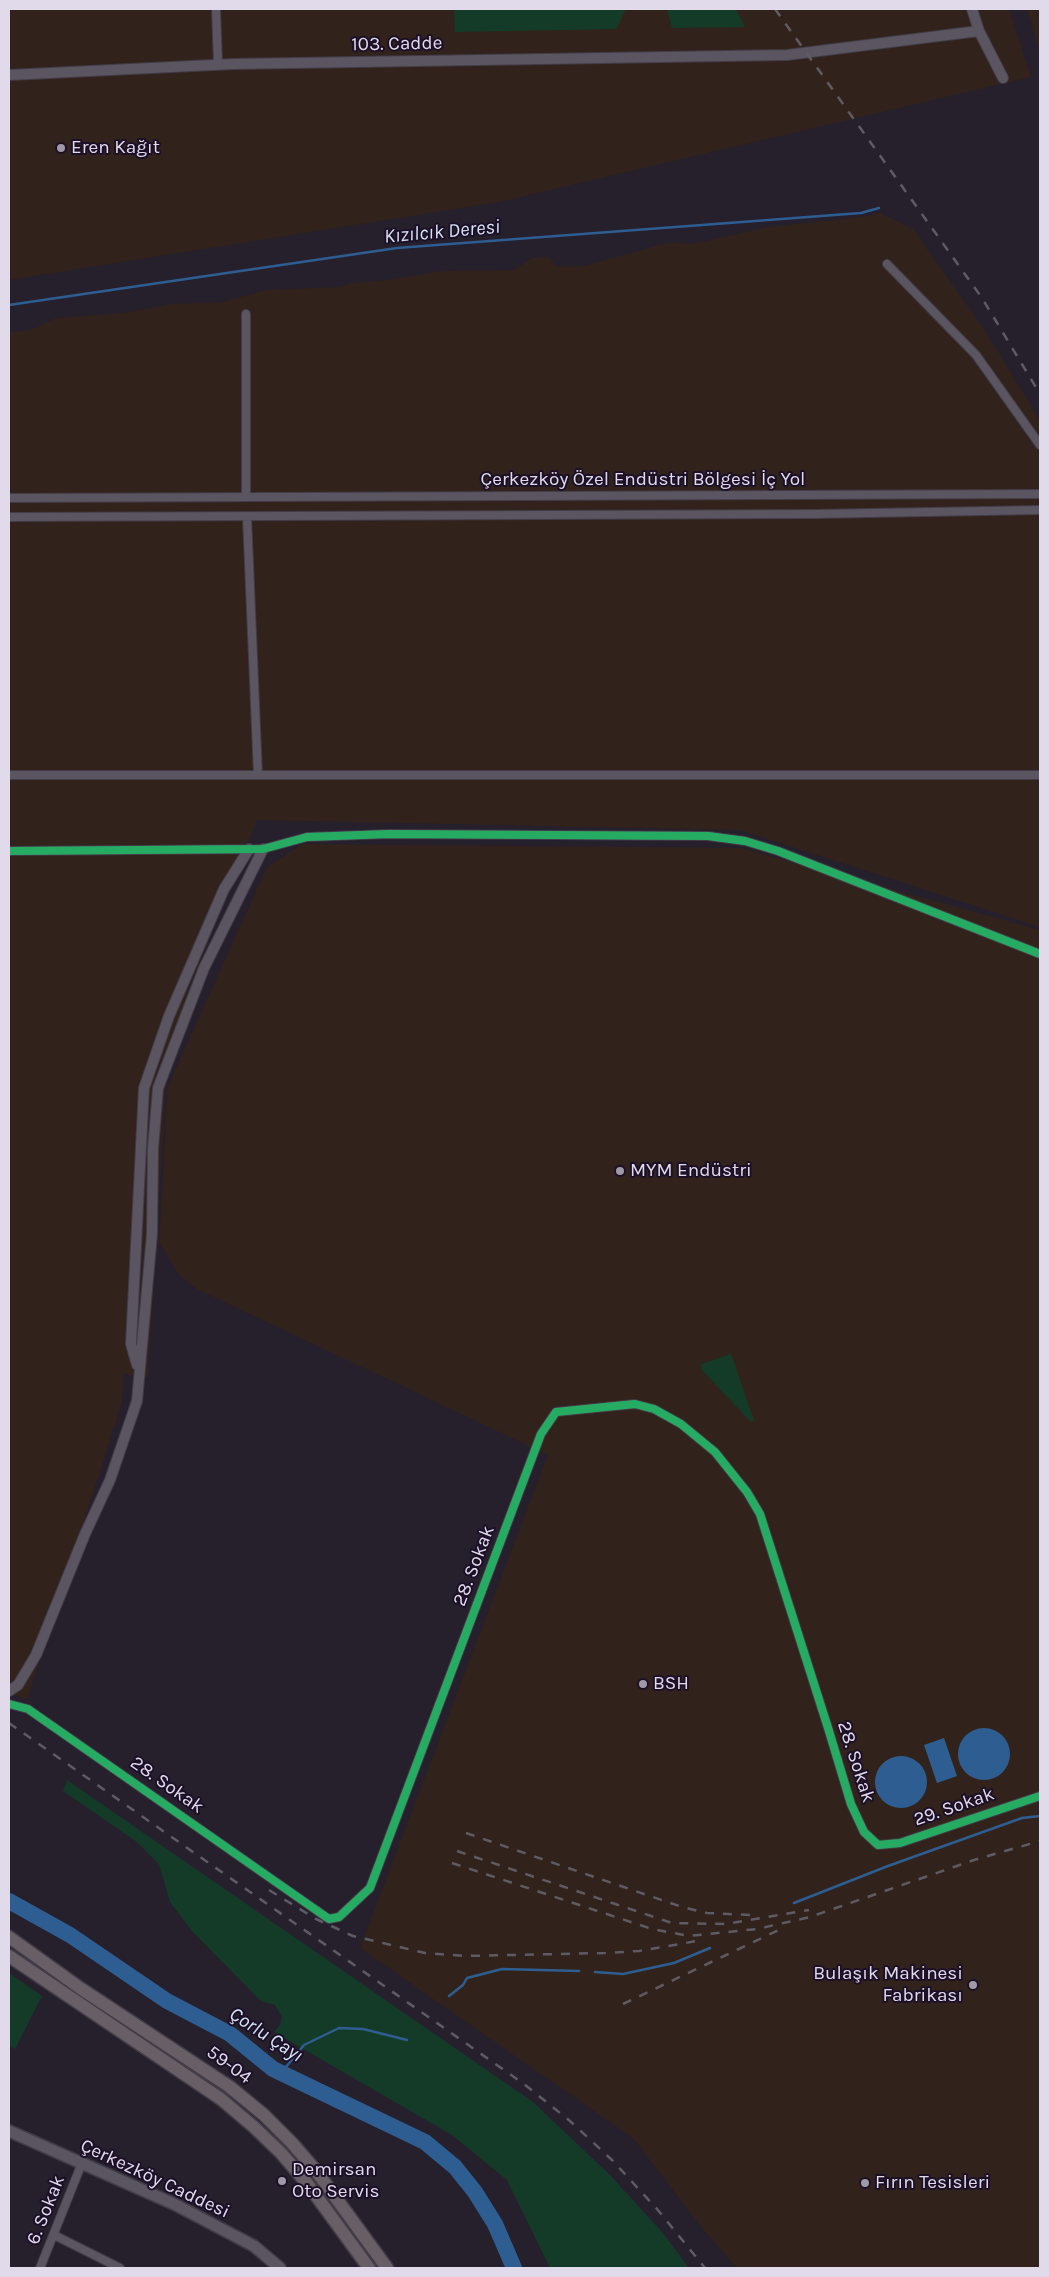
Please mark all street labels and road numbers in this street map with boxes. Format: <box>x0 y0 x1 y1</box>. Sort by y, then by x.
street label: 103. Cadde <box>351 32 443 56</box>
street label: Çerkezköy Özel Endüstri Bölgesi İç Yol <box>481 469 805 491</box>
street label: 28. Sokak <box>448 1523 500 1609</box>
street label: 28. Sokak <box>832 1718 880 1806</box>
street label: 28. Sokak <box>126 1751 208 1819</box>
street label: 29. Sokak <box>911 1783 997 1831</box>
street label: 59-04 <box>202 2041 256 2089</box>
street label: Çerkezköy Caddesi <box>77 2134 233 2224</box>
street label: 6. Sokak <box>22 2172 70 2248</box>

